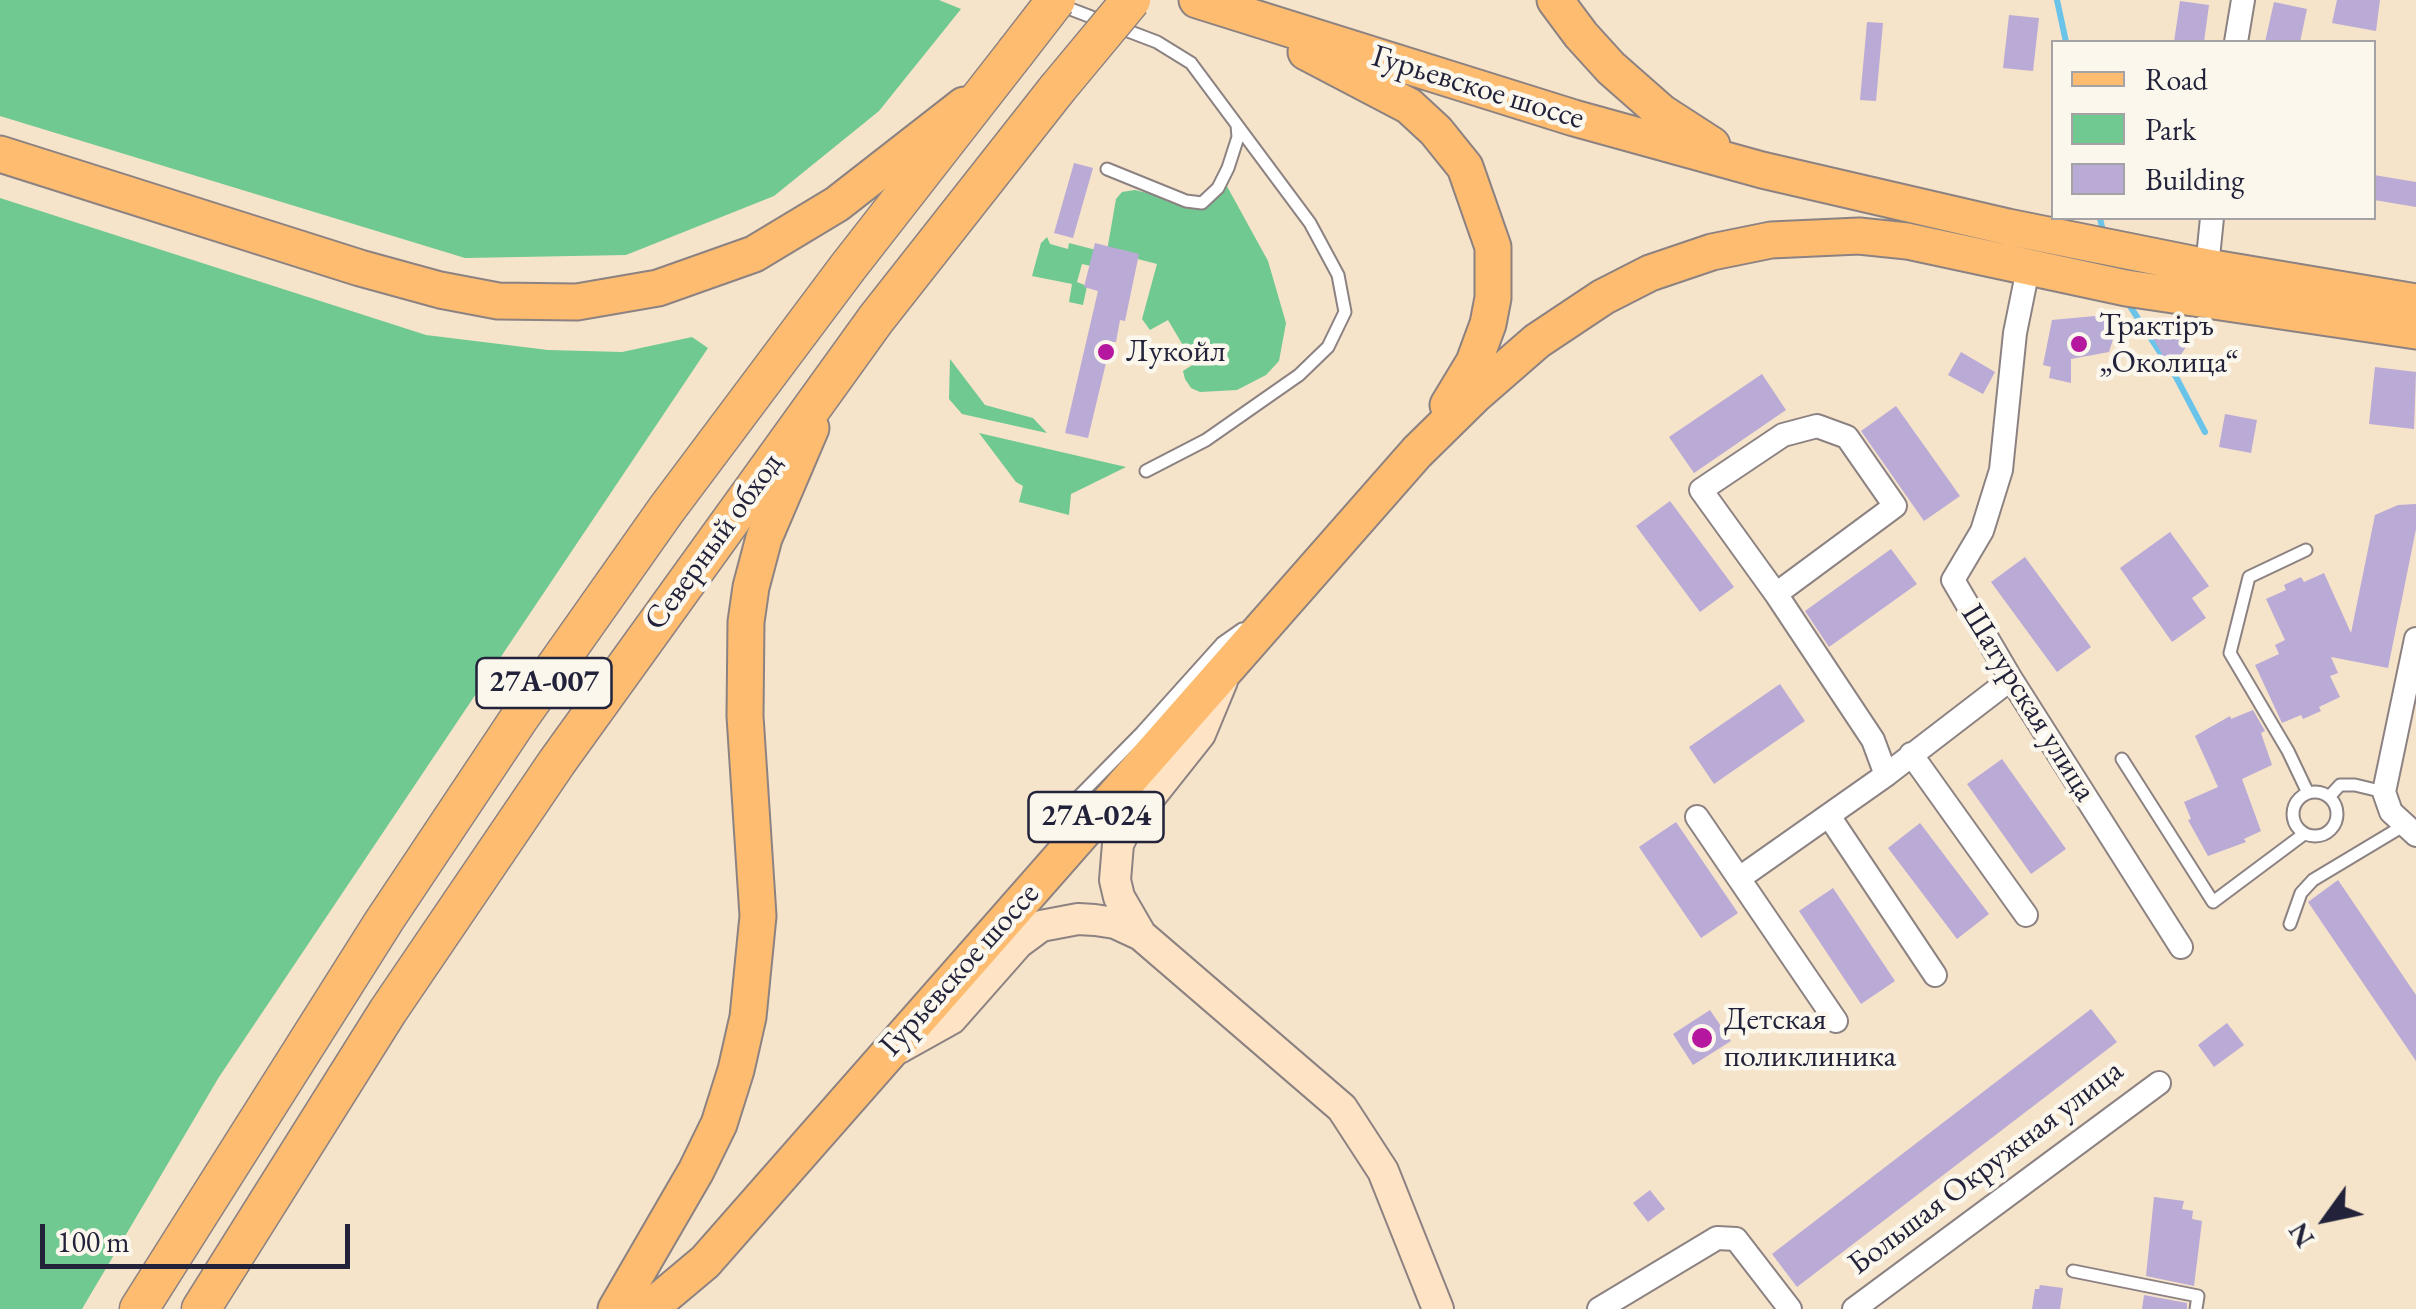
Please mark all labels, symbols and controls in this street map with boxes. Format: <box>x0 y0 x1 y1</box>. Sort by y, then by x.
street label: Гурьевское шоссе <box>1367 38 1589 138</box>
legend <box>2051 40 2376 220</box>
text: Road <box>2145 60 2208 99</box>
text: Park <box>2145 110 2196 149</box>
text: Building <box>2145 160 2244 199</box>
place label: Трактiръ „Околица“ <box>2099 307 2239 382</box>
place label: Лукойл <box>1126 333 1226 371</box>
marker: Трактiръ „Околица“ <box>2068 333 2090 355</box>
marker: Лукойл <box>1095 341 1117 363</box>
street label: Северный обход <box>637 446 791 638</box>
street label: Шатурская улица <box>1952 597 2104 809</box>
road number: 27А-007 <box>476 658 612 708</box>
road number: 27А-024 <box>1028 792 1164 842</box>
street label: Гурьевское шоссе <box>872 875 1048 1065</box>
place label: Детская поликлиника <box>1724 1001 1896 1076</box>
marker: Детская поликлиника <box>1689 1025 1715 1051</box>
street label: Большая Окружная улица <box>1841 1052 2131 1284</box>
north arrow <box>2276 1169 2376 1269</box>
scale bar <box>45 1204 355 1266</box>
text: N <box>2280 1216 2322 1255</box>
text: 100 m <box>57 1222 130 1261</box>

